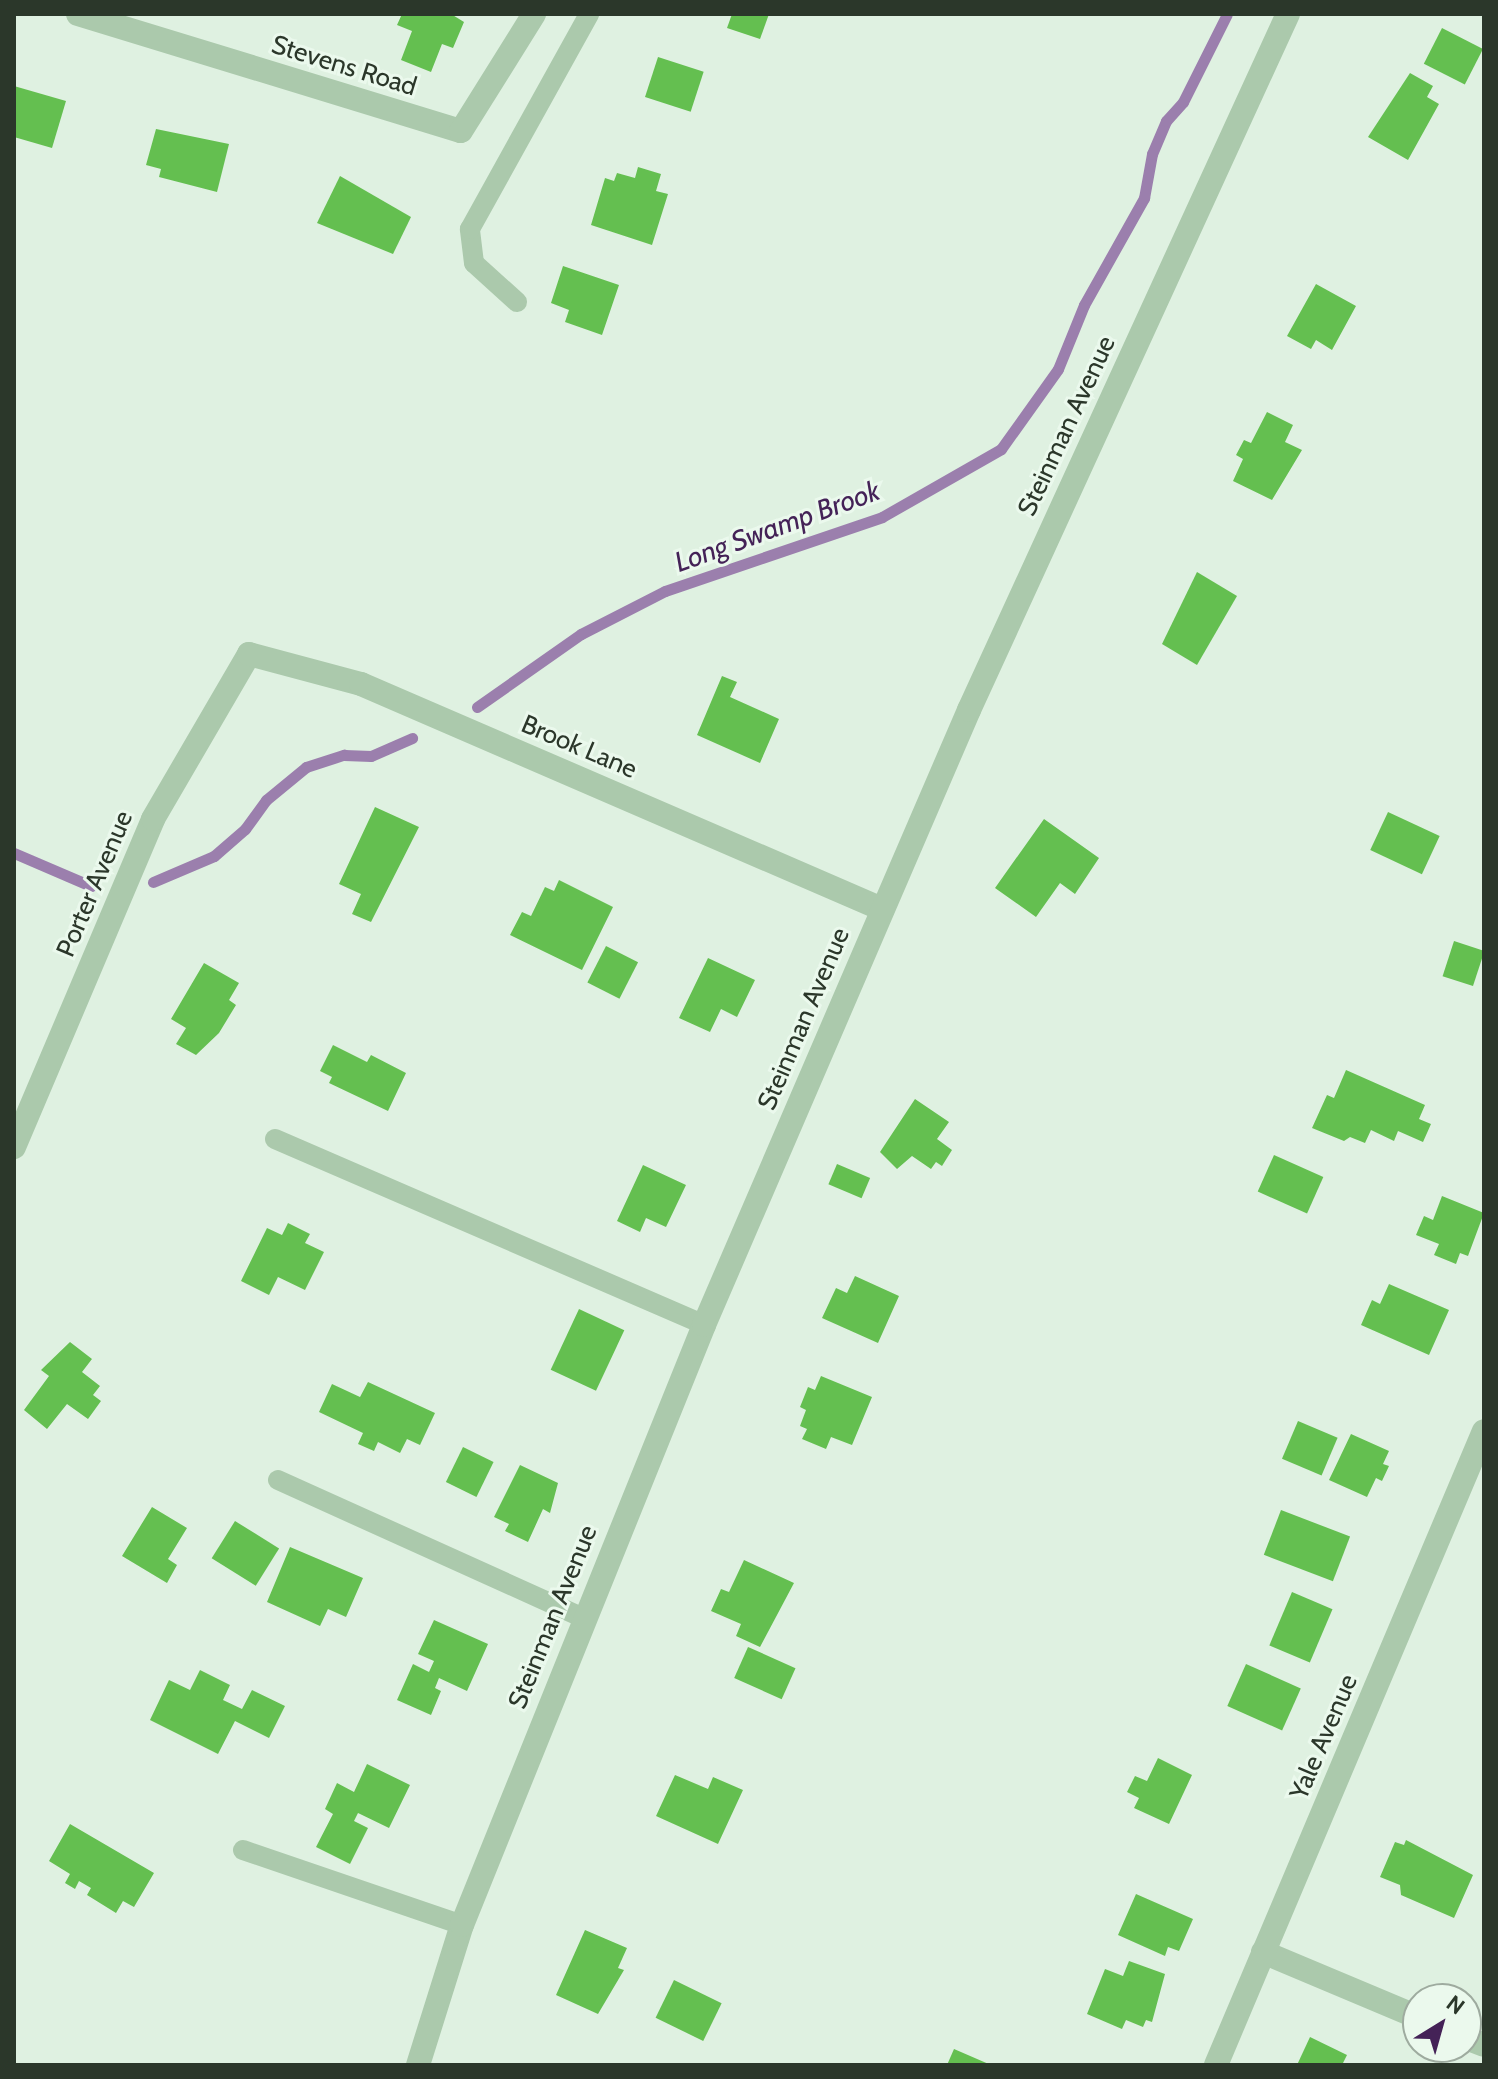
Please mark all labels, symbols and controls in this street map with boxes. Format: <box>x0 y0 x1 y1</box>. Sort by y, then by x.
street label: Stevens Road <box>268 29 420 103</box>
street label: Steinman Avenue <box>1012 331 1122 521</box>
water label: Long Swamp Brook <box>670 473 884 579</box>
street label: Brook Lane <box>516 709 642 785</box>
street label: Porter Avenue <box>50 806 140 962</box>
street label: Steinman Avenue <box>752 923 856 1115</box>
street label: Steinman Avenue <box>502 1521 604 1713</box>
street label: Yale Avenue <box>1284 1670 1364 1804</box>
north arrow <box>1402 1983 1482 2063</box>
text: N <box>1441 1990 1470 2020</box>

